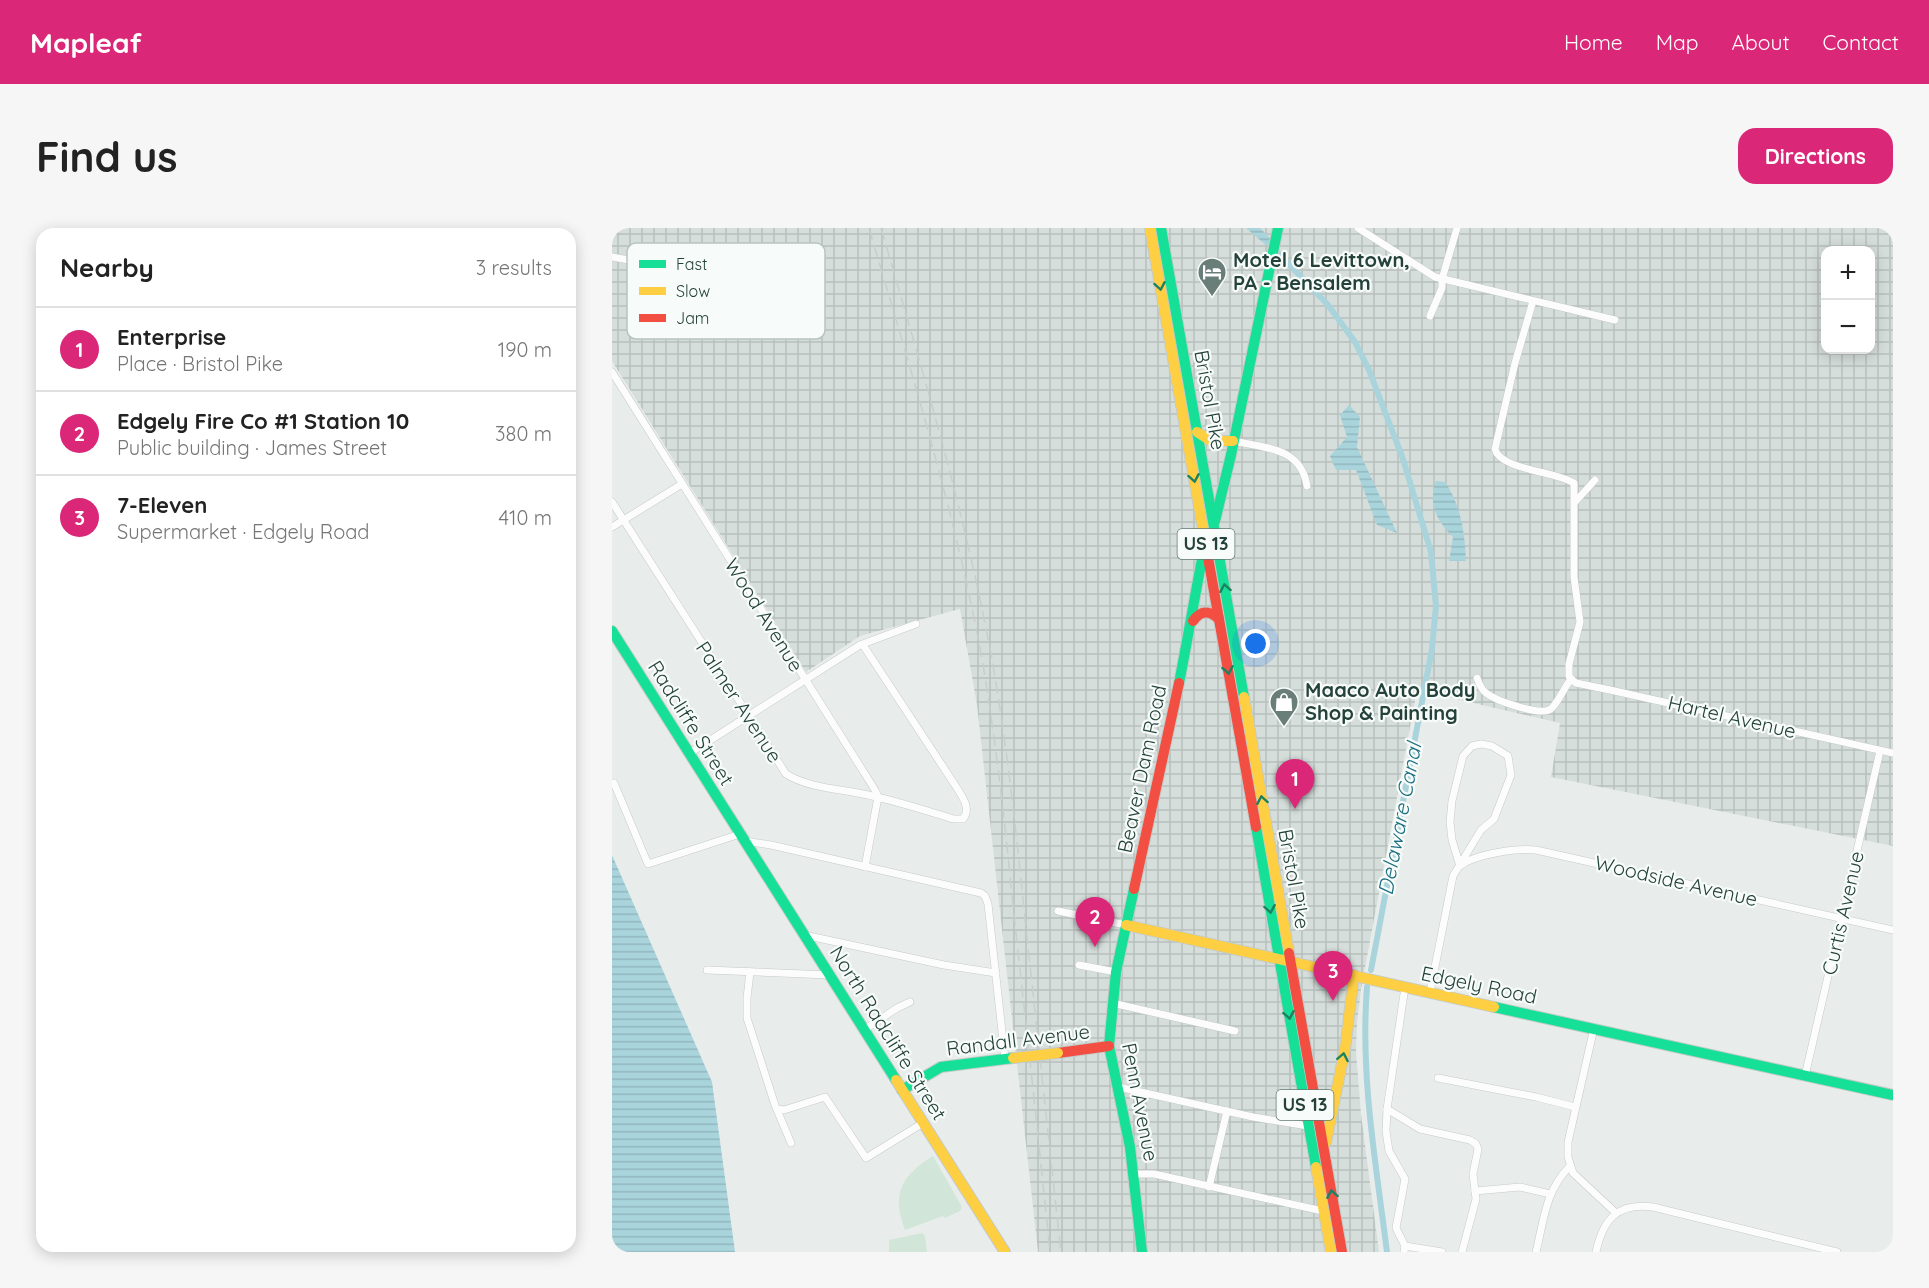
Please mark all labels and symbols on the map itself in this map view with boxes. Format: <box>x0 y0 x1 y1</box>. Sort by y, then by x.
legend <box>627 243 825 339</box>
place label: Motel 6 Levittown, PA - Bensalem <box>1233 247 1410 295</box>
text: Fast <box>676 254 707 274</box>
hotel icon: Motel 6 Levittown, PA - Bensalem <box>1196 256 1228 298</box>
one-way arrow <box>1153 280 1166 290</box>
text: Slow <box>676 281 710 301</box>
text: Jam <box>676 308 709 328</box>
street label: Bristol Pike <box>1189 348 1232 452</box>
one-way arrow <box>1187 472 1200 482</box>
road number: US 13 <box>1178 529 1234 559</box>
street label: Wood Avenue <box>720 553 809 676</box>
one-way arrow <box>1219 583 1232 593</box>
your location <box>1241 629 1270 658</box>
street label: Palmer Avenue <box>691 636 788 767</box>
street label: Radcliffe Street <box>643 656 740 790</box>
one-way arrow <box>1221 664 1234 674</box>
place label: Maaco Auto Body Shop & Painting <box>1305 677 1476 725</box>
street label: Beaver Dam Road <box>1112 683 1172 855</box>
shop icon: Maaco Auto Body Shop & Painting <box>1268 686 1300 728</box>
street label: Hartel Avenue <box>1666 690 1799 743</box>
water label: Delaware Canal <box>1372 738 1427 897</box>
pin: 1 <box>1276 760 1314 809</box>
one-way arrow <box>1257 796 1269 805</box>
street label: Bristol Pike <box>1273 827 1316 931</box>
street label: Curtis Avenue <box>1816 848 1869 977</box>
street label: Woodside Avenue <box>1592 850 1760 911</box>
pin: 2 <box>1076 898 1114 947</box>
one-way arrow <box>1263 903 1276 913</box>
street label: North Radcliffe Street <box>825 941 952 1125</box>
pin: 3 <box>1314 952 1352 1001</box>
street label: Edgely Road <box>1419 960 1539 1009</box>
one-way arrow <box>1282 1010 1295 1020</box>
street label: Randall Avenue <box>945 1018 1091 1061</box>
street label: Penn Avenue <box>1117 1041 1164 1163</box>
one-way arrow <box>1336 1052 1349 1062</box>
road number: US 13 <box>1276 1090 1334 1120</box>
one-way arrow <box>1326 1190 1339 1200</box>

